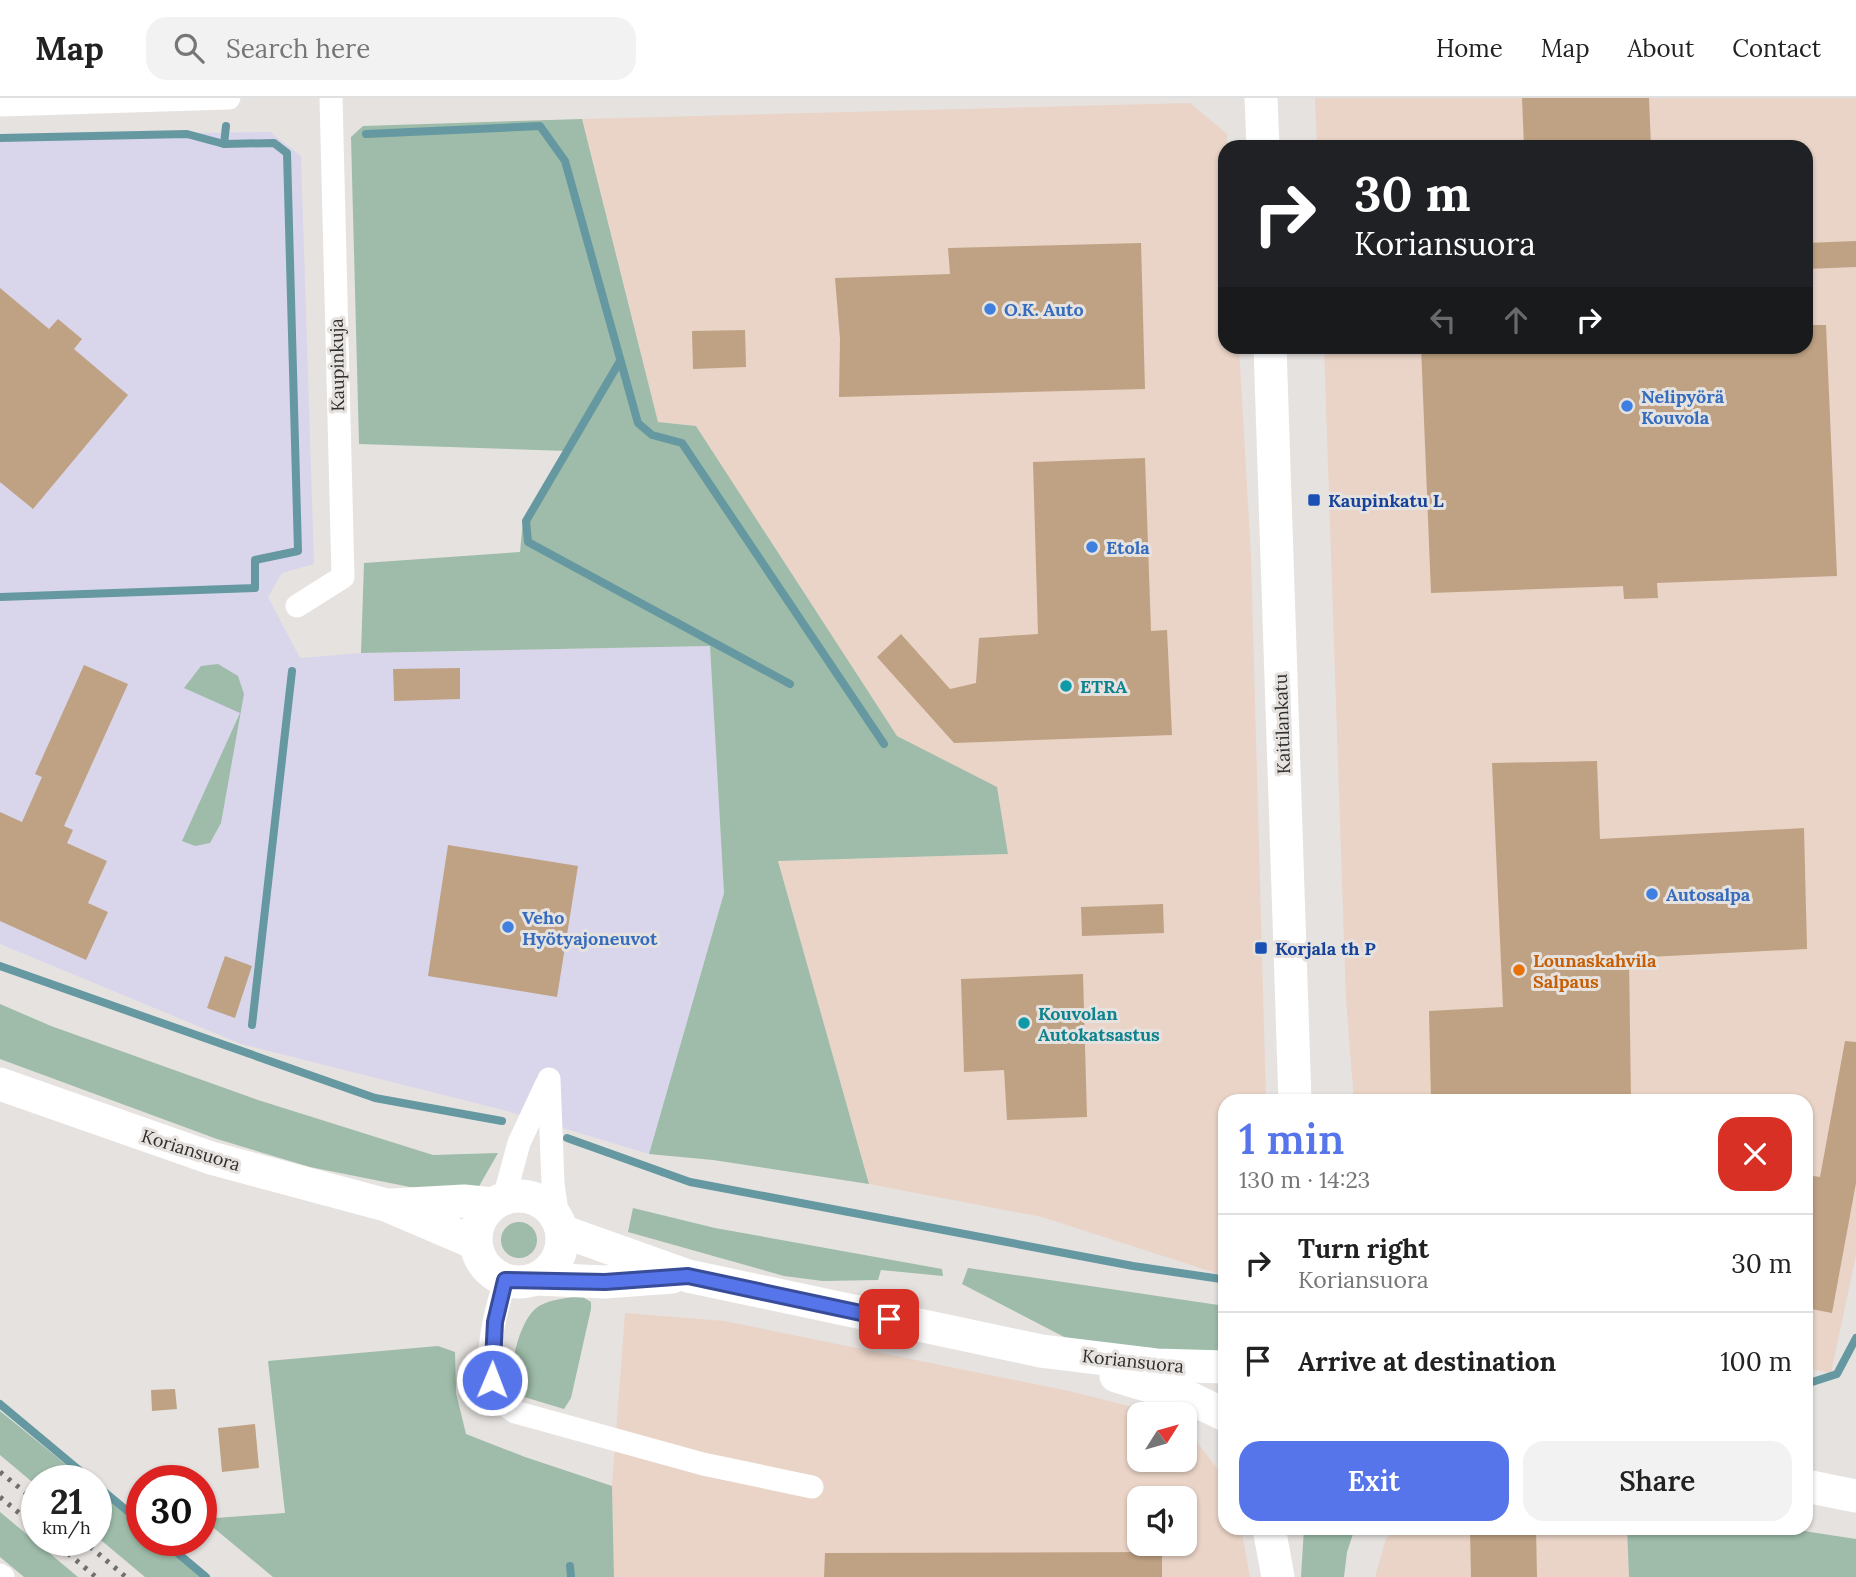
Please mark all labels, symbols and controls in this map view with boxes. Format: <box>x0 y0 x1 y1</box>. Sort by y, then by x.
search box <box>146 17 636 80</box>
text: Map <box>35 27 104 69</box>
icon: search <box>170 29 208 67</box>
text: Search here <box>226 32 370 65</box>
text: Home <box>1436 33 1503 64</box>
text: Map <box>1541 33 1590 64</box>
text: About <box>1628 33 1694 64</box>
text: Contact <box>1732 33 1821 64</box>
text: 30 m <box>1354 162 1471 224</box>
icon: right <box>1239 168 1330 259</box>
text: Koriansuora <box>1354 223 1536 264</box>
place label: O.K. Auto <box>1004 298 1084 321</box>
marker: O.K. Auto <box>982 301 998 317</box>
icon: left <box>1424 301 1462 339</box>
icon: ahead <box>1497 301 1535 339</box>
icon: right <box>1570 301 1608 339</box>
street label: Kaupinkuja <box>325 318 349 412</box>
place label: Nelipyörä Kouvola <box>1641 385 1725 429</box>
marker: Nelipyörä Kouvola <box>1619 398 1635 414</box>
place label: Kaupinkatu L <box>1328 489 1444 512</box>
marker: Kaupinkatu L <box>1306 492 1322 508</box>
place label: Etola <box>1106 536 1150 559</box>
marker: Etola <box>1084 539 1100 555</box>
street label: Kaitilankatu <box>1269 673 1295 775</box>
place label: ETRA <box>1080 675 1127 698</box>
marker: ETRA <box>1058 678 1074 694</box>
place label: Autosalpa <box>1666 883 1751 906</box>
marker: Autosalpa <box>1644 886 1660 902</box>
place label: Veho Hyötyajoneuvot <box>522 906 658 950</box>
marker: Veho Hyötyajoneuvot <box>500 919 516 935</box>
place label: Korjala th P <box>1275 937 1376 960</box>
marker: Korjala th P <box>1253 940 1269 956</box>
place label: Lounaskahvila Salpaus <box>1533 949 1657 993</box>
marker: Lounaskahvila Salpaus <box>1511 962 1527 978</box>
place label: Kouvolan Autokatsastus <box>1038 1002 1160 1046</box>
marker: Kouvolan Autokatsastus <box>1016 1015 1032 1031</box>
text: 1 min <box>1239 1112 1344 1166</box>
button: close <box>1718 1117 1792 1191</box>
street label: Koriansuora <box>139 1124 243 1176</box>
text: 130 m · 14:23 <box>1239 1165 1370 1194</box>
text: Turn right <box>1298 1232 1429 1265</box>
icon: right <box>1239 1244 1277 1282</box>
text: 30 m <box>1731 1247 1792 1280</box>
text: Koriansuora <box>1298 1265 1429 1294</box>
pin <box>859 1289 919 1349</box>
icon: arrive <box>870 1300 908 1338</box>
icon: arrive <box>1239 1342 1277 1380</box>
position arrow <box>455 1343 529 1417</box>
street label: Koriansuora <box>1081 1344 1185 1378</box>
text: Arrive at destination <box>1298 1345 1556 1378</box>
text: 100 m <box>1720 1345 1792 1378</box>
north arrow <box>1127 1402 1197 1472</box>
map controls <box>1127 1402 1197 1556</box>
button: Exit <box>1239 1441 1509 1521</box>
button: Share <box>1523 1441 1792 1521</box>
speed limit sign: 30 <box>126 1465 217 1556</box>
text: 21 <box>50 1479 83 1524</box>
button: sound <box>1127 1486 1197 1556</box>
text: km/h <box>42 1516 91 1539</box>

